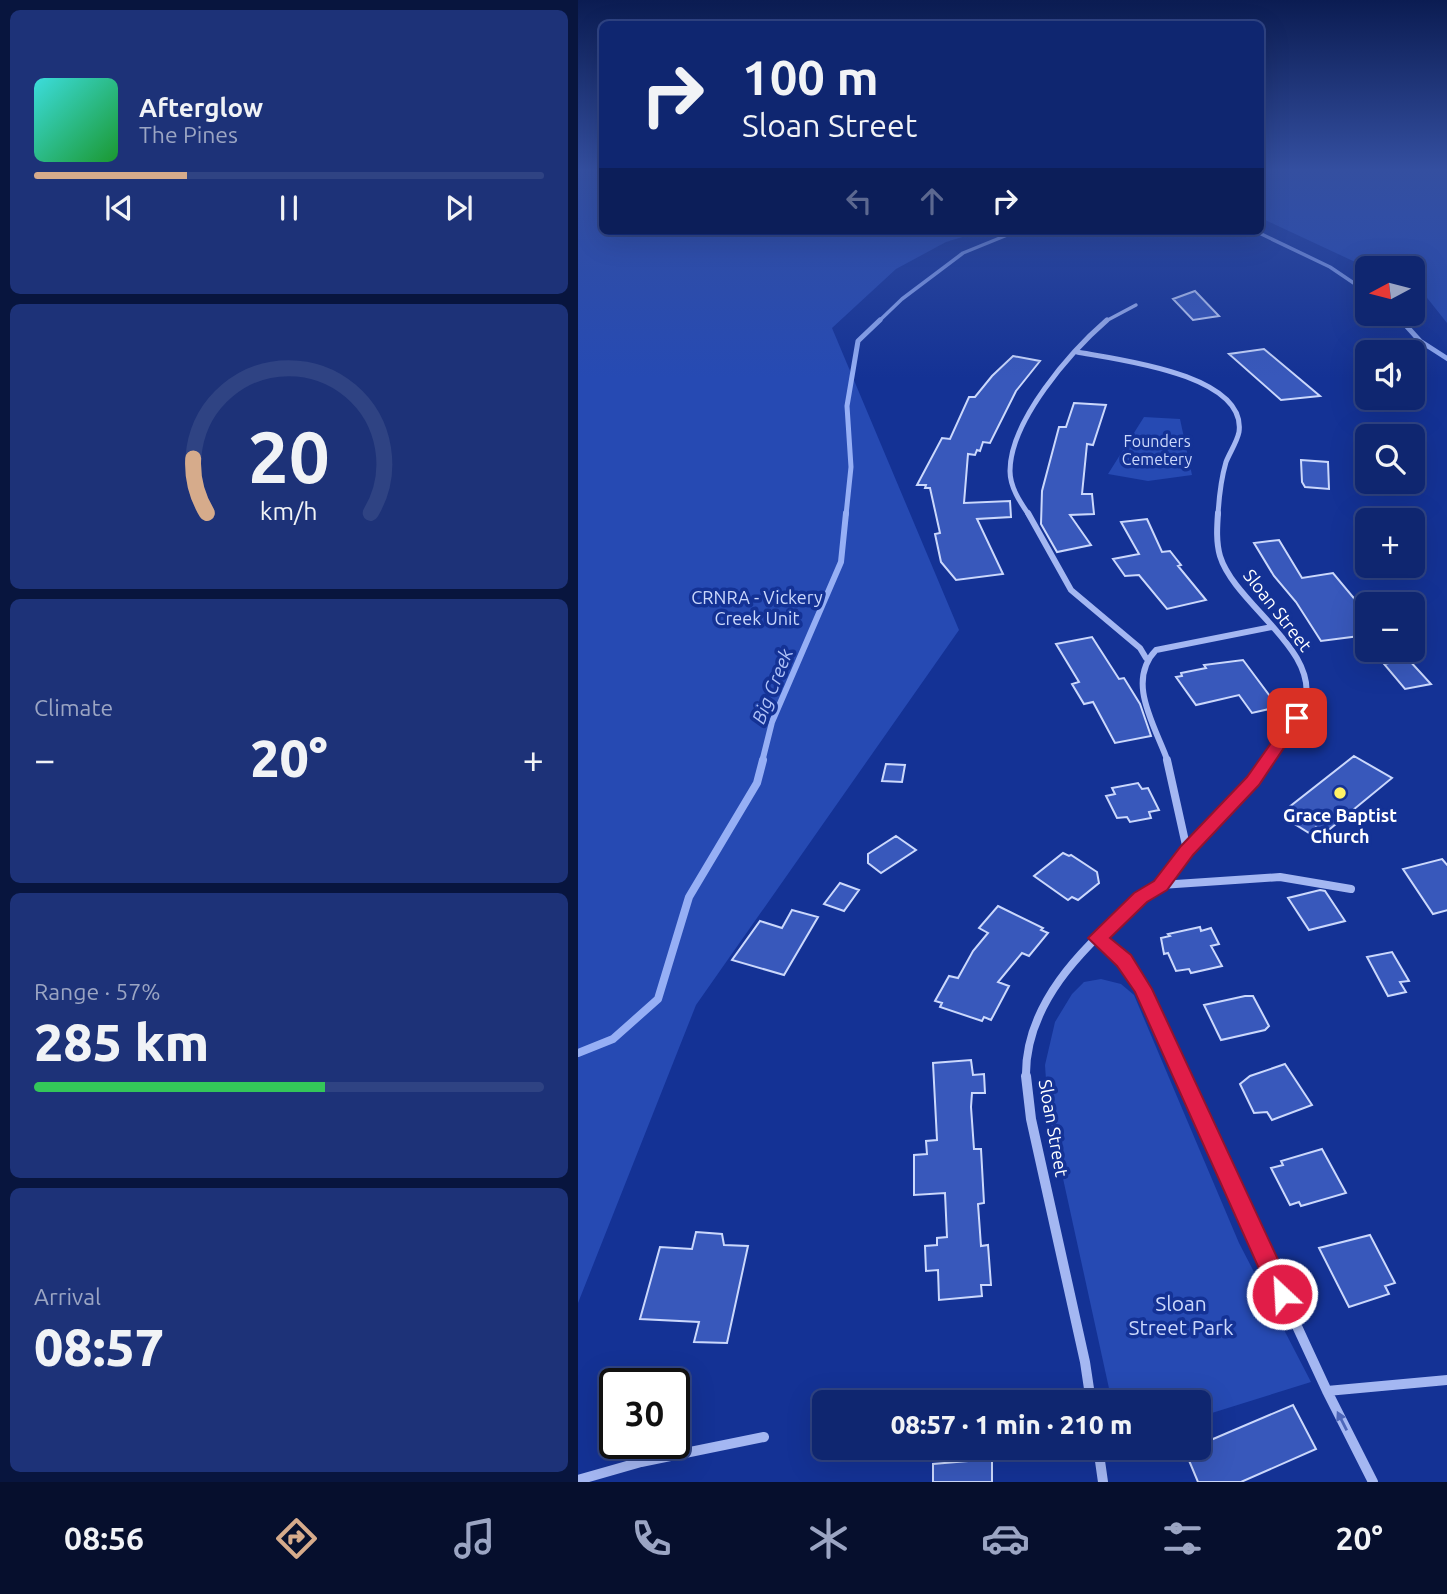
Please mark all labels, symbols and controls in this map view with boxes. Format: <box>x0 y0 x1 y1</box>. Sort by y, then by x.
icon: right <box>627 49 718 140</box>
text: 100 m <box>742 49 879 104</box>
text: Afterglow <box>139 93 263 122</box>
text: Sloan Street <box>742 107 917 143</box>
text: The Pines <box>139 122 238 147</box>
icon: left <box>840 182 878 220</box>
icon: ahead <box>913 182 951 220</box>
icon: right <box>986 182 1024 220</box>
icon: previous <box>100 189 138 227</box>
icon: pause <box>270 189 308 227</box>
icon: next <box>440 189 478 227</box>
north arrow <box>1355 256 1425 326</box>
map controls <box>1355 256 1425 662</box>
button: sound <box>1355 340 1425 410</box>
text: 20 <box>248 415 330 497</box>
button: search <box>1355 424 1425 494</box>
park label: Founders Cemetery <box>1122 432 1193 468</box>
text: km/h <box>260 496 318 524</box>
button: + <box>1355 508 1425 578</box>
street label: Sloan Street <box>1240 565 1316 655</box>
park label: CRNRA - Vickery Creek Unit <box>691 587 823 628</box>
button: − <box>1355 592 1425 662</box>
water label: Big Creek <box>747 645 797 727</box>
pin <box>1267 688 1327 748</box>
text: Climate <box>34 695 113 720</box>
icon: arrive <box>1278 699 1316 737</box>
text: 20° <box>250 729 328 787</box>
text: − <box>34 738 55 780</box>
text: + <box>523 738 544 780</box>
marker: Grace Baptist Church <box>1332 785 1348 801</box>
place label: Grace Baptist Church <box>1283 805 1397 846</box>
text: Range · 57% <box>34 979 161 1004</box>
text: 285 km <box>34 1013 209 1071</box>
street label: Sloan Street <box>1036 1078 1072 1178</box>
position arrow <box>1245 1257 1319 1331</box>
text: Arrival <box>34 1284 101 1309</box>
park label: Sloan Street Park <box>1128 1291 1234 1339</box>
text: 08:57 <box>34 1318 164 1376</box>
speed limit sign: 30 <box>599 1368 690 1459</box>
text: 08:57 · 1 min · 210 m <box>891 1410 1132 1439</box>
one-way arrow <box>1337 1411 1348 1431</box>
icon: directions <box>272 1514 321 1563</box>
icon: music <box>450 1514 499 1563</box>
icon: phone <box>627 1514 676 1563</box>
icon: climate <box>804 1514 853 1563</box>
icon: car <box>981 1514 1030 1563</box>
icon: filters <box>1158 1514 1207 1563</box>
text: 08:56 <box>64 1520 144 1556</box>
text: 20° <box>1335 1520 1383 1556</box>

